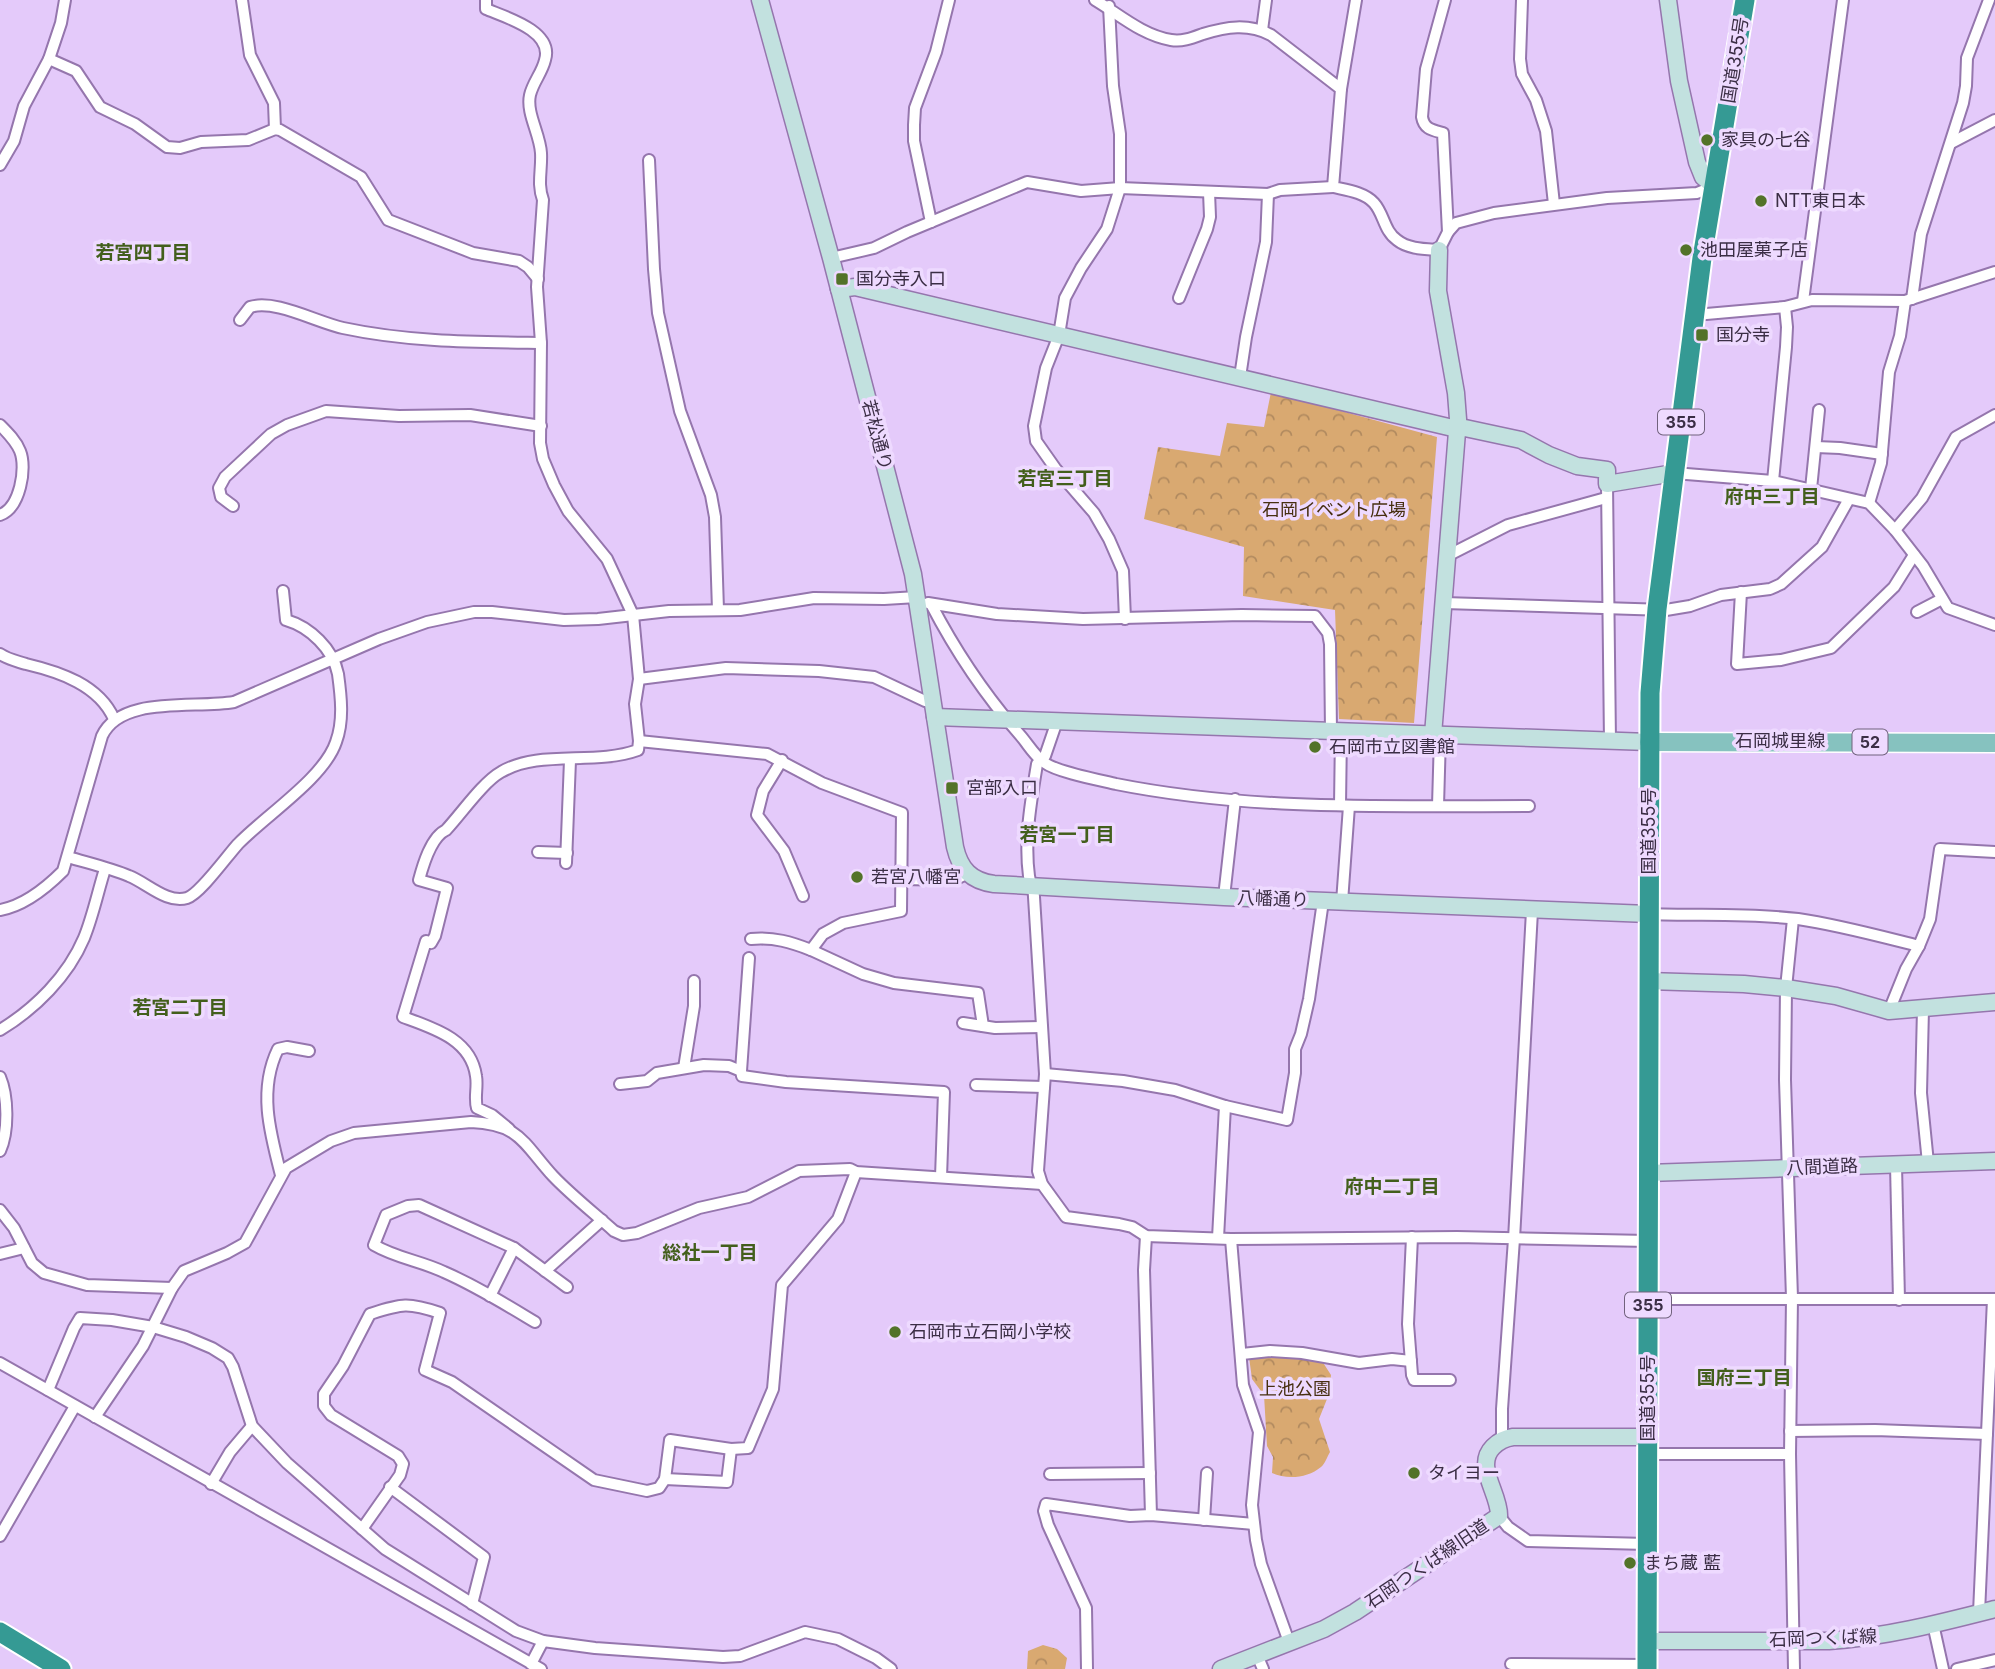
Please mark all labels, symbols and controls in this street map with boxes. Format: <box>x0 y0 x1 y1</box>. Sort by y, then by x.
street label: 国道355号 <box>1717 15 1752 105</box>
place label: 家具の七谷 <box>1721 129 1811 150</box>
marker: 家具の七谷 <box>1699 132 1715 148</box>
place label: NTT東日本 <box>1775 190 1866 211</box>
marker: NTT東日本 <box>1753 193 1769 209</box>
place label: 池田屋菓子店 <box>1700 239 1808 260</box>
district label: 若宮四丁目 <box>95 241 191 264</box>
marker: 池田屋菓子店 <box>1678 242 1694 258</box>
place label: 国分寺入口 <box>856 268 946 289</box>
marker: 国分寺入口 <box>834 271 850 287</box>
place label: 国分寺 <box>1716 324 1770 345</box>
marker: 国分寺 <box>1694 327 1710 343</box>
street label: 若松通り <box>858 397 897 472</box>
road number: 355 <box>1658 410 1704 434</box>
district label: 若宮三丁目 <box>1017 467 1113 490</box>
district label: 府中三丁目 <box>1724 485 1820 508</box>
park label: 石岡イベント広場 <box>1262 499 1406 520</box>
street label: 石岡城里線 <box>1735 730 1825 751</box>
road number: 52 <box>1853 730 1888 754</box>
place label: 石岡市立図書館 <box>1329 736 1455 757</box>
marker: 石岡市立図書館 <box>1307 739 1323 755</box>
place label: 宮部入口 <box>966 777 1038 798</box>
marker: 宮部入口 <box>944 780 960 796</box>
street label: 国道355号 <box>1638 787 1659 875</box>
district label: 若宮一丁目 <box>1019 823 1115 846</box>
place label: 若宮八幡宮 <box>871 866 961 887</box>
marker: 若宮八幡宮 <box>849 869 865 885</box>
street label: 八幡通り <box>1237 887 1309 910</box>
district label: 若宮二丁目 <box>132 996 228 1019</box>
street label: 八間道路 <box>1786 1155 1858 1178</box>
district label: 府中二丁目 <box>1344 1175 1440 1198</box>
district label: 総社一丁目 <box>662 1241 758 1264</box>
road number: 355 <box>1625 1292 1671 1317</box>
place label: 石岡市立石岡小学校 <box>909 1321 1071 1342</box>
marker: 石岡市立石岡小学校 <box>887 1324 903 1340</box>
street label: 国道355号 <box>1637 1354 1658 1442</box>
district label: 国府三丁目 <box>1696 1366 1792 1389</box>
park label: 上池公園 <box>1259 1378 1331 1399</box>
place label: タイヨー <box>1428 1462 1500 1483</box>
marker: タイヨー <box>1406 1465 1422 1481</box>
street label: 石岡つくば線旧道 <box>1361 1515 1492 1613</box>
place label: まち蔵 藍 <box>1644 1552 1721 1573</box>
marker: まち蔵 藍 <box>1622 1555 1638 1571</box>
street label: 石岡つくば線 <box>1769 1625 1877 1650</box>

